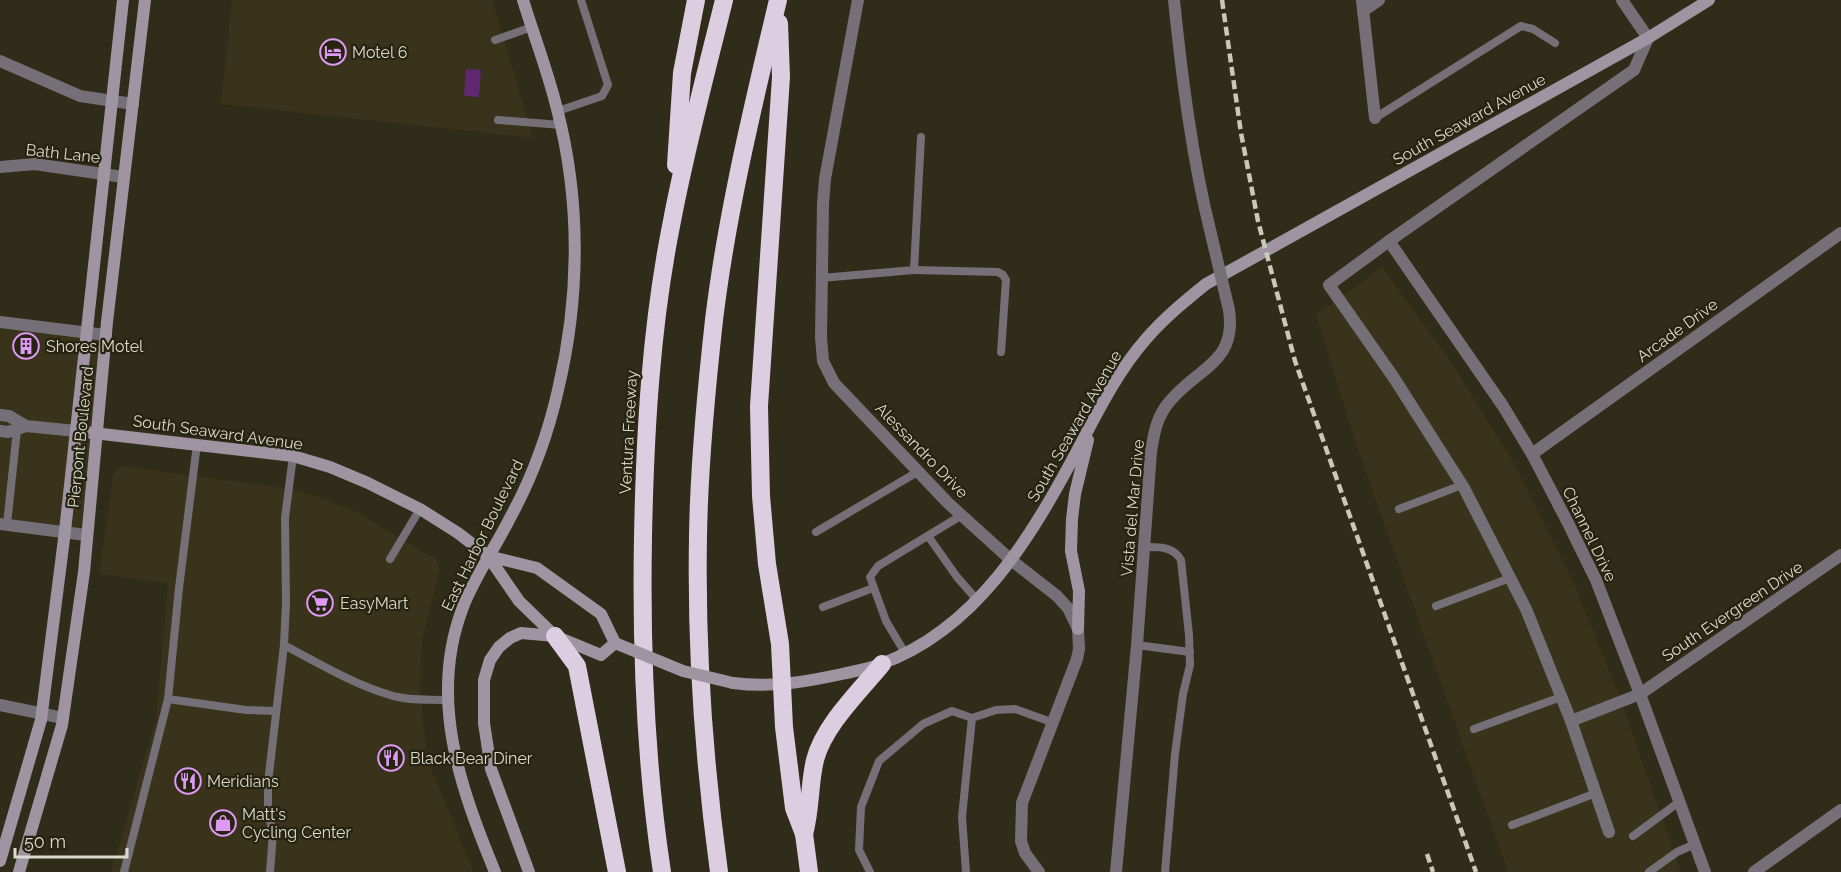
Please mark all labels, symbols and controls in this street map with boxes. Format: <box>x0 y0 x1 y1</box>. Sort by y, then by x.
hotel icon: Motel 6 <box>318 37 348 67</box>
place label: Motel 6 <box>352 43 408 62</box>
street label: South Seaward Avenue <box>1390 70 1549 169</box>
street label: Bath Lane <box>25 140 101 167</box>
street label: Arcade Drive <box>1633 295 1721 366</box>
building icon: Shores Motel <box>11 331 41 361</box>
place label: Shores Motel <box>46 337 144 356</box>
street label: South Seaward Avenue <box>1023 347 1126 505</box>
street label: Pierpont Boulevard <box>64 365 97 509</box>
street label: Ventura Freeway <box>616 369 641 495</box>
street label: Alessandro Drive <box>871 399 972 502</box>
street label: South Seaward Avenue <box>132 411 304 454</box>
street label: Vista del Mar Drive <box>1117 439 1148 577</box>
street label: East Harbor Boulevard <box>438 456 527 614</box>
street label: Channel Drive <box>1558 484 1621 585</box>
street label: South Evergreen Drive <box>1658 557 1806 666</box>
supermarket icon: EasyMart <box>305 588 335 618</box>
place label: EasyMart <box>340 594 409 613</box>
restaurant icon: Black Bear Diner <box>376 743 406 773</box>
place label: Black Bear Diner <box>410 749 533 768</box>
restaurant icon: Meridians <box>173 766 203 796</box>
place label: Meridians <box>207 772 279 791</box>
place label: Matt's Cycling Center <box>242 805 351 842</box>
shop icon: Matt's Cycling Center <box>208 808 238 838</box>
scale bar <box>15 821 128 859</box>
text: 50 m <box>24 831 66 852</box>

